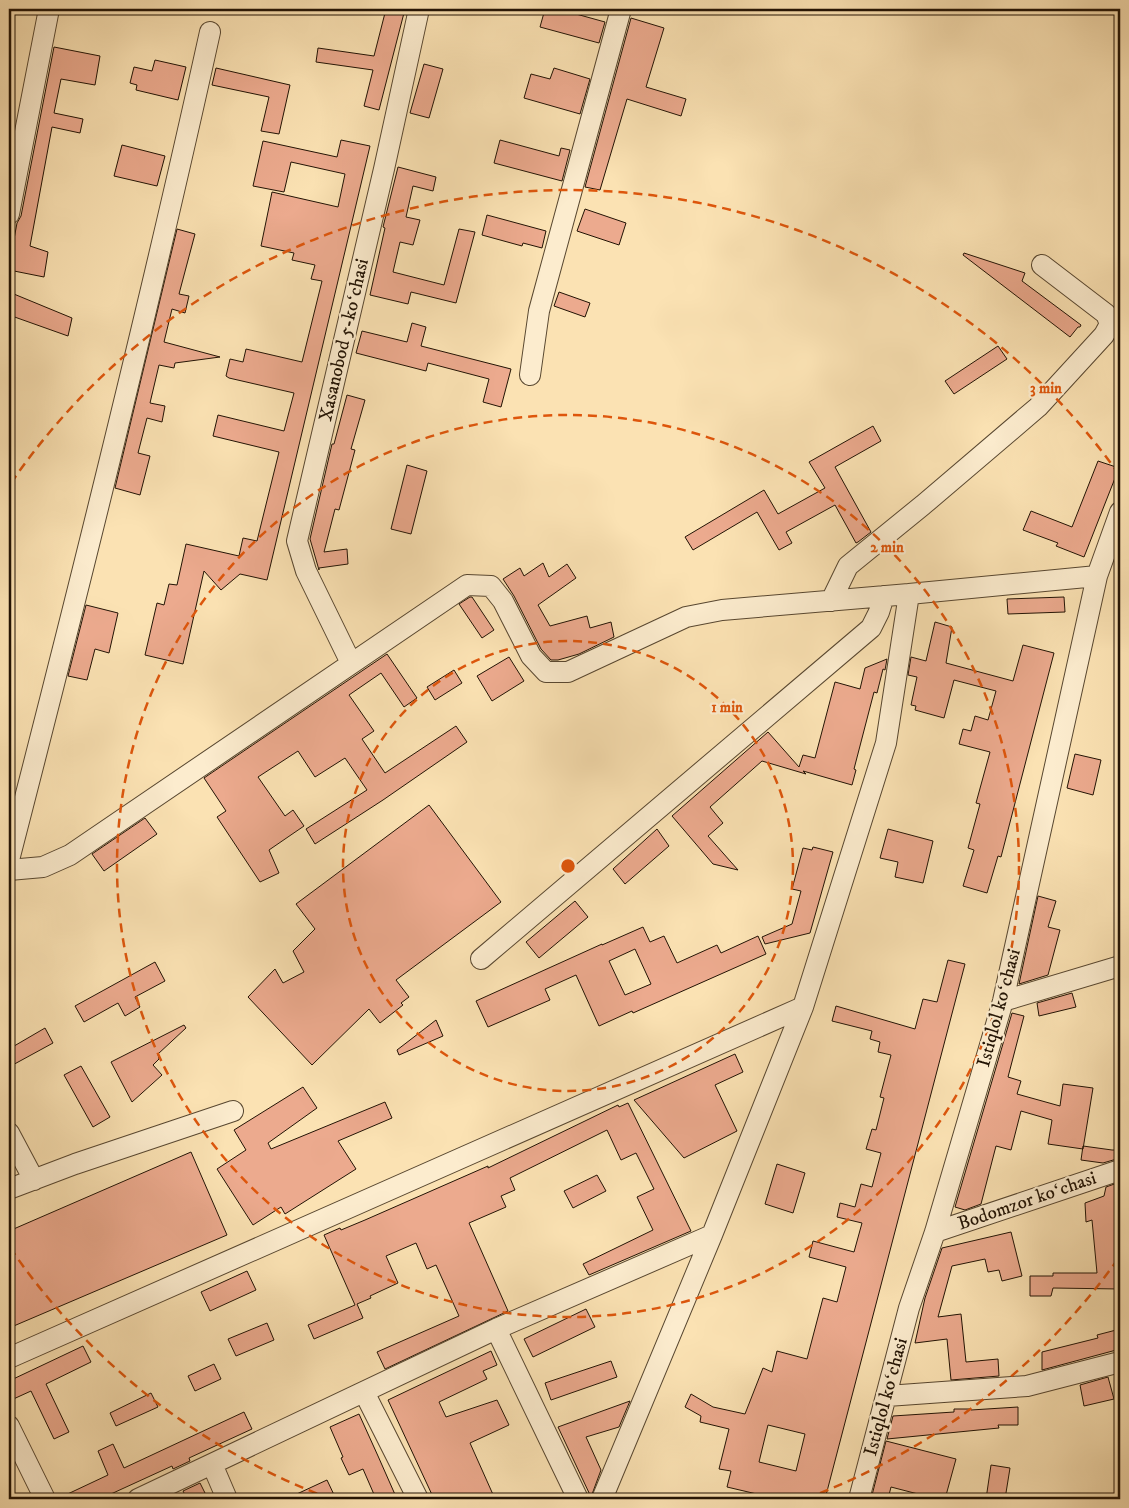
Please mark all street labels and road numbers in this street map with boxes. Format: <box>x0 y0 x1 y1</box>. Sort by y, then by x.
street label: Xasanobod 5-koʻchasi <box>314 256 374 424</box>
street label: Istiqlol koʻchasi <box>972 946 1027 1070</box>
street label: Bodomzor koʻchasi <box>955 1166 1099 1235</box>
street label: Istiqlol koʻchasi <box>859 1335 914 1459</box>

